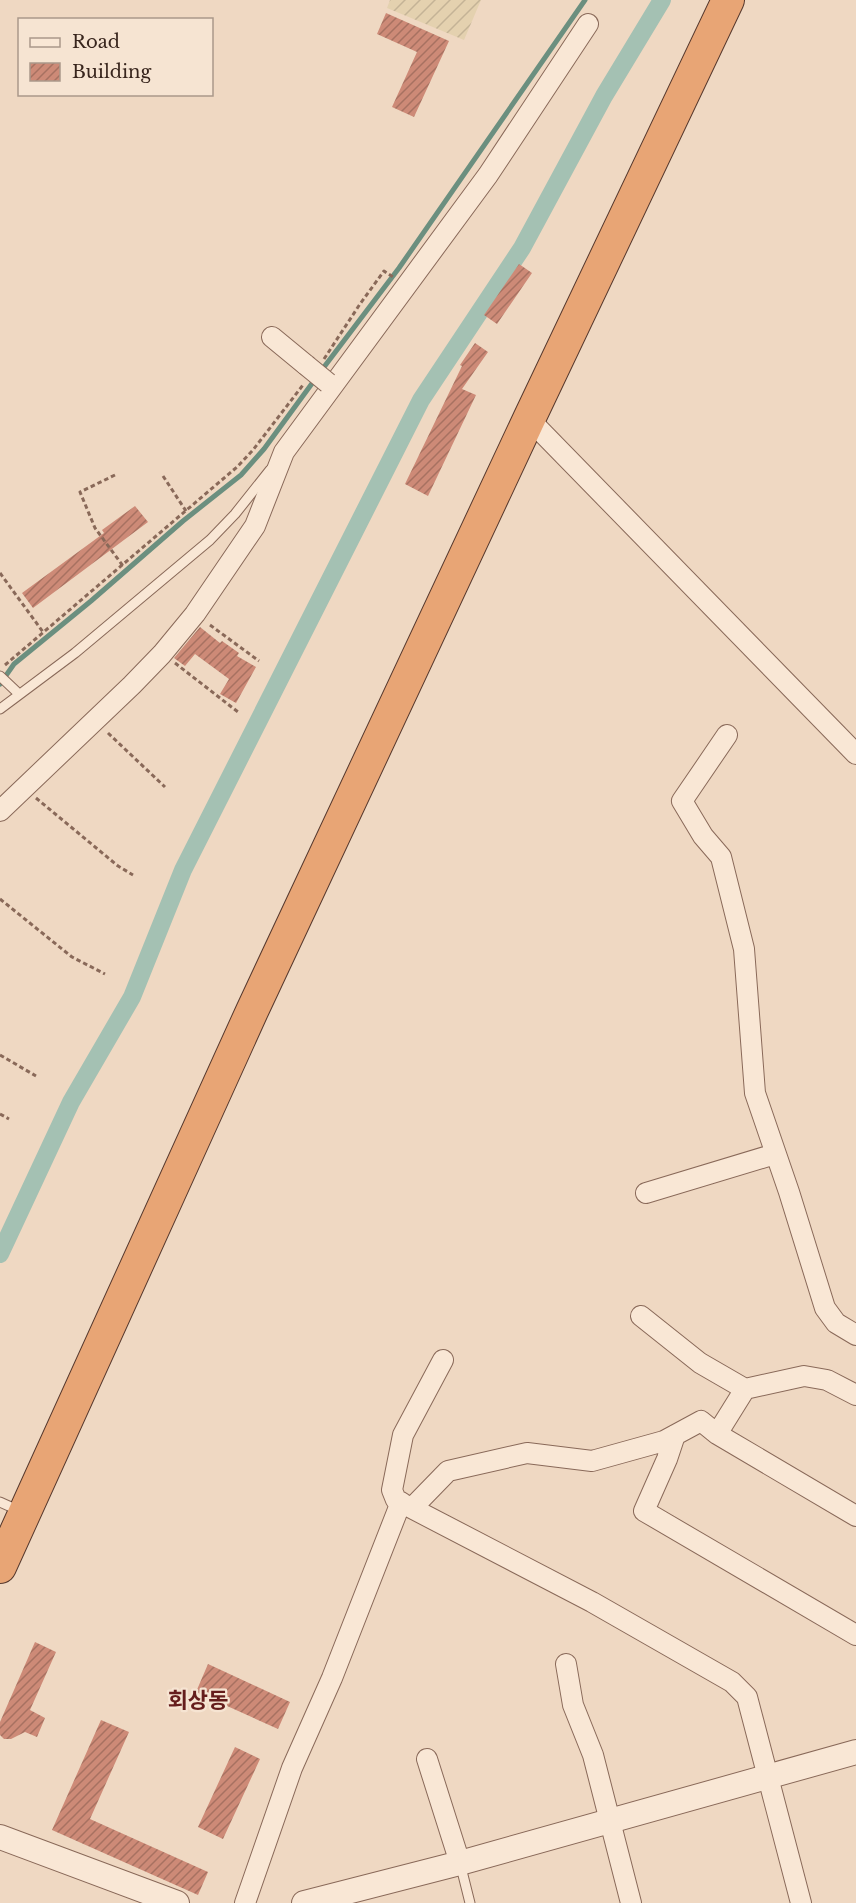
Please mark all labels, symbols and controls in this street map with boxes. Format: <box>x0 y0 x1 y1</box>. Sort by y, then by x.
legend <box>18 18 213 96</box>
text: Road <box>72 31 120 53</box>
text: Building <box>72 61 151 83</box>
district label: 회상동 <box>168 1687 228 1714</box>

